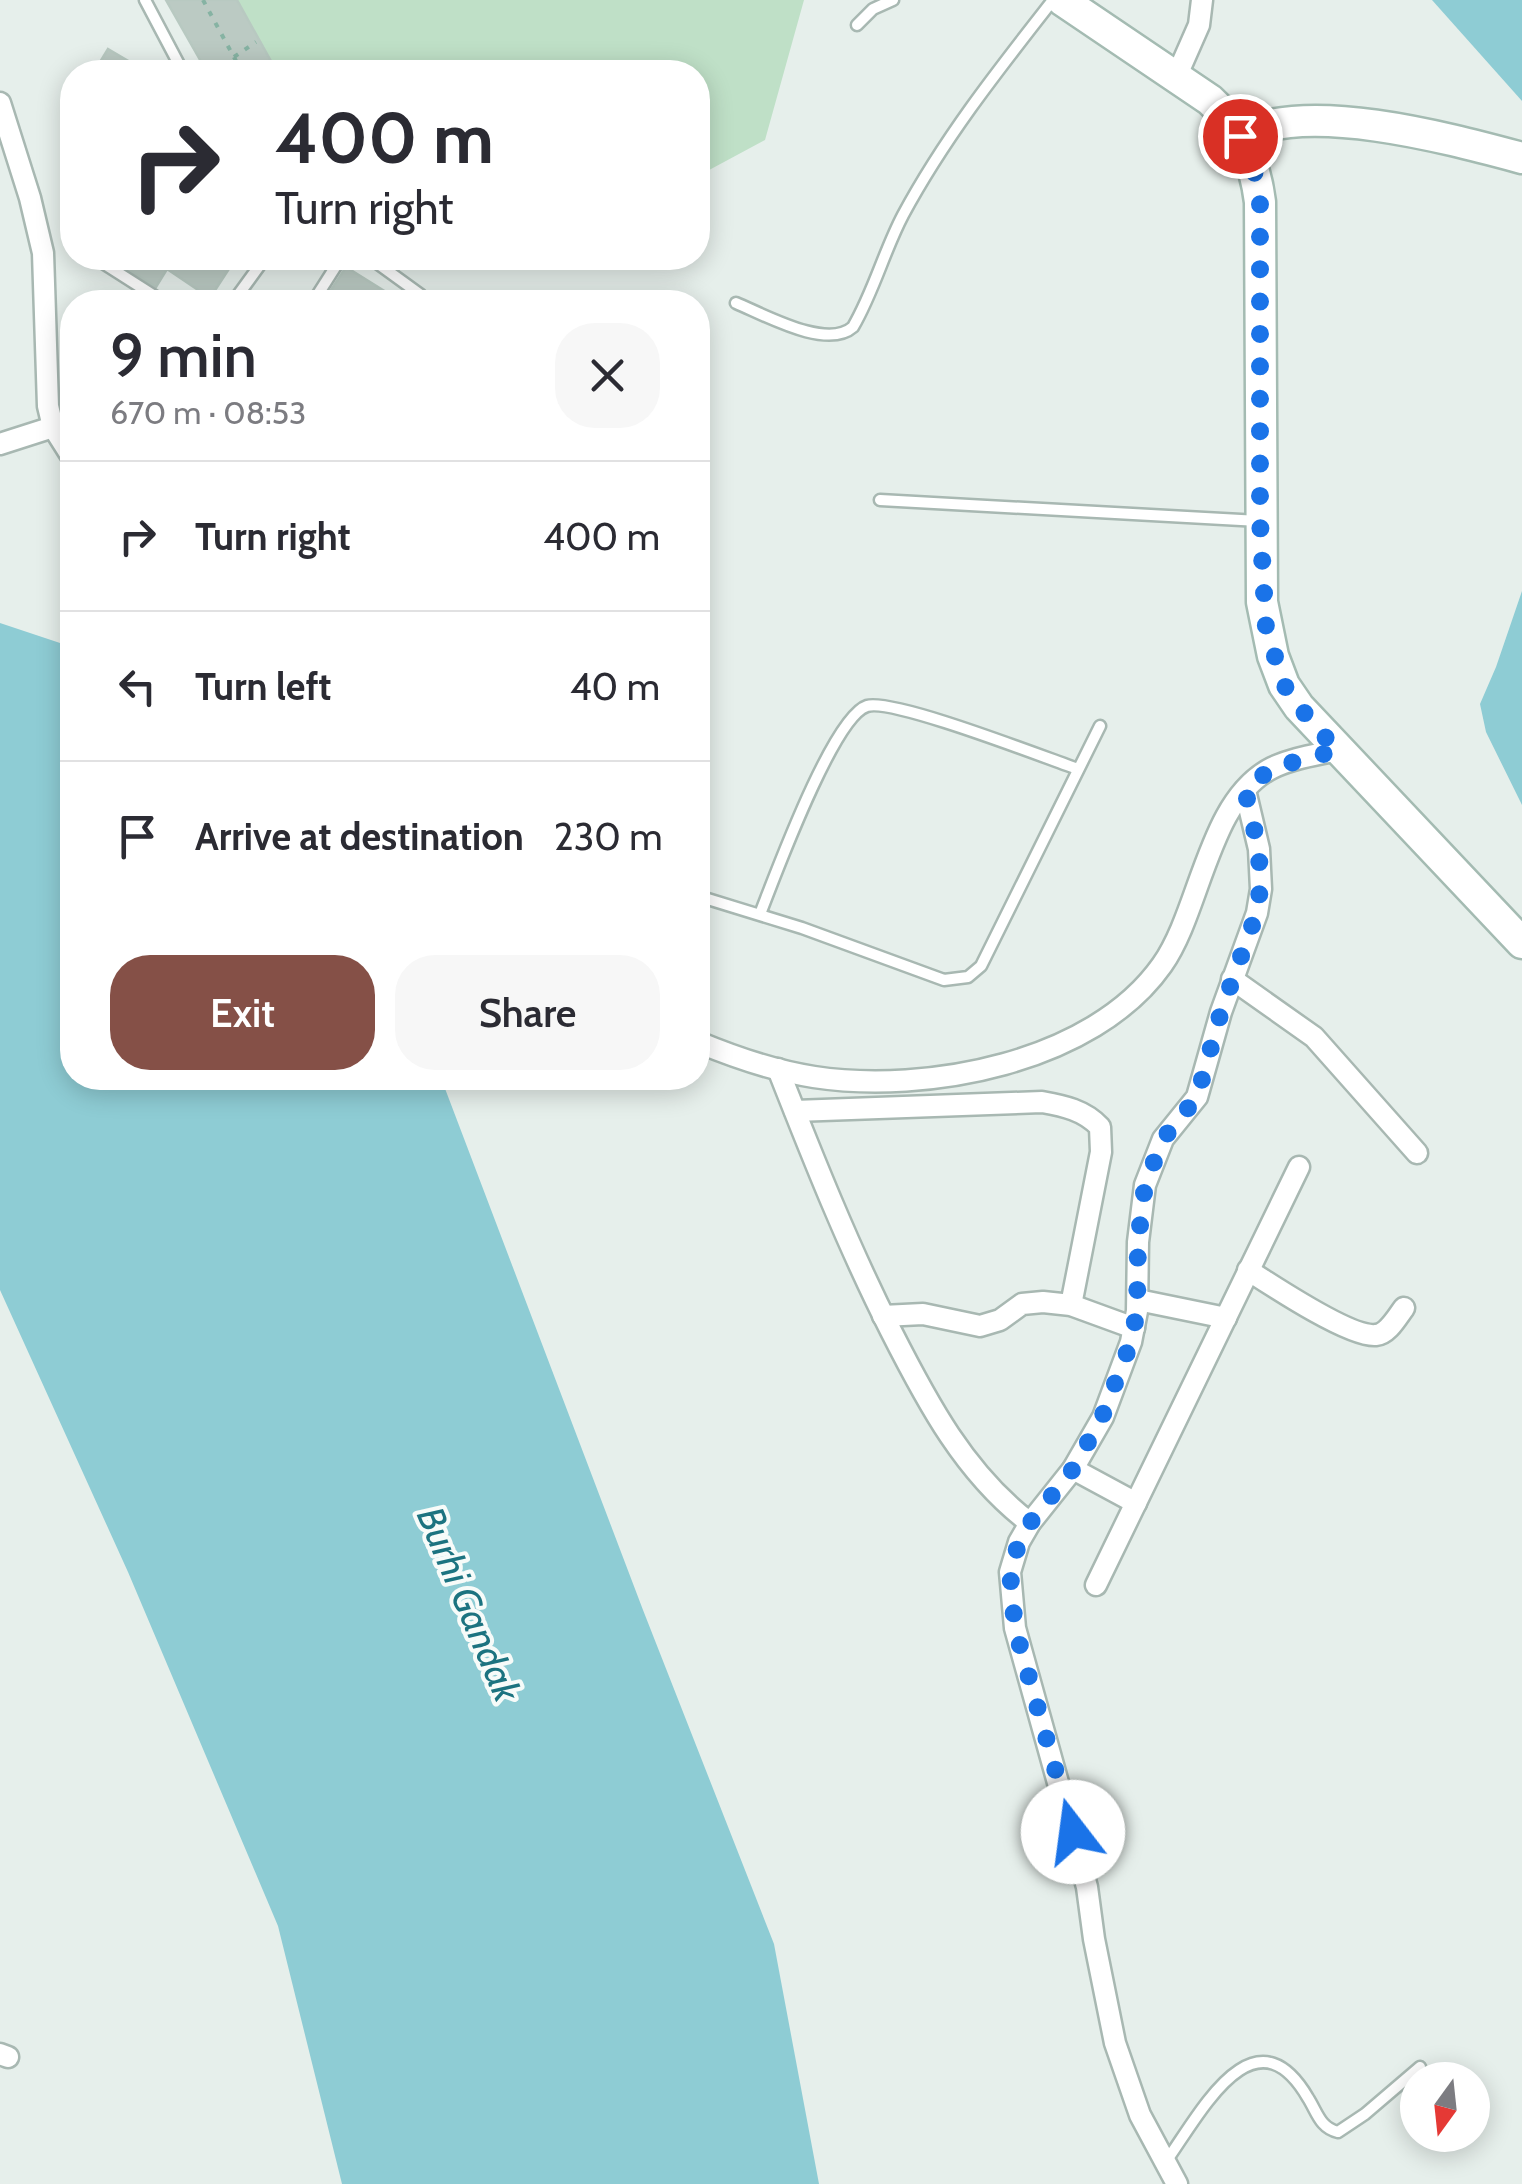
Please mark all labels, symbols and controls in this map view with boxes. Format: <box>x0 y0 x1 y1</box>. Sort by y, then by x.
pin <box>1198 94 1283 179</box>
text: 400 m <box>275 95 494 181</box>
icon: right <box>110 100 240 230</box>
icon: arrive <box>1213 109 1268 164</box>
text: Turn right <box>275 181 454 235</box>
text: 9 min <box>110 319 257 392</box>
button: close <box>555 323 660 428</box>
text: 670 m · 08:53 <box>110 393 306 432</box>
icon: right <box>110 509 165 564</box>
text: Turn right <box>195 513 351 560</box>
text: 400 m <box>543 513 660 560</box>
icon: left <box>110 659 165 714</box>
text: Turn left <box>195 663 331 710</box>
text: 40 m <box>570 663 660 710</box>
icon: arrive <box>110 809 165 864</box>
text: Arrive at destination <box>195 813 524 860</box>
text: 230 m <box>554 813 663 860</box>
button: Exit <box>110 955 375 1070</box>
button: Share <box>395 955 660 1070</box>
water label: Burhi Gandak <box>407 1500 532 1710</box>
position arrow <box>1021 1780 1125 1884</box>
north arrow <box>1400 2062 1490 2152</box>
map controls <box>1400 2062 1490 2152</box>

